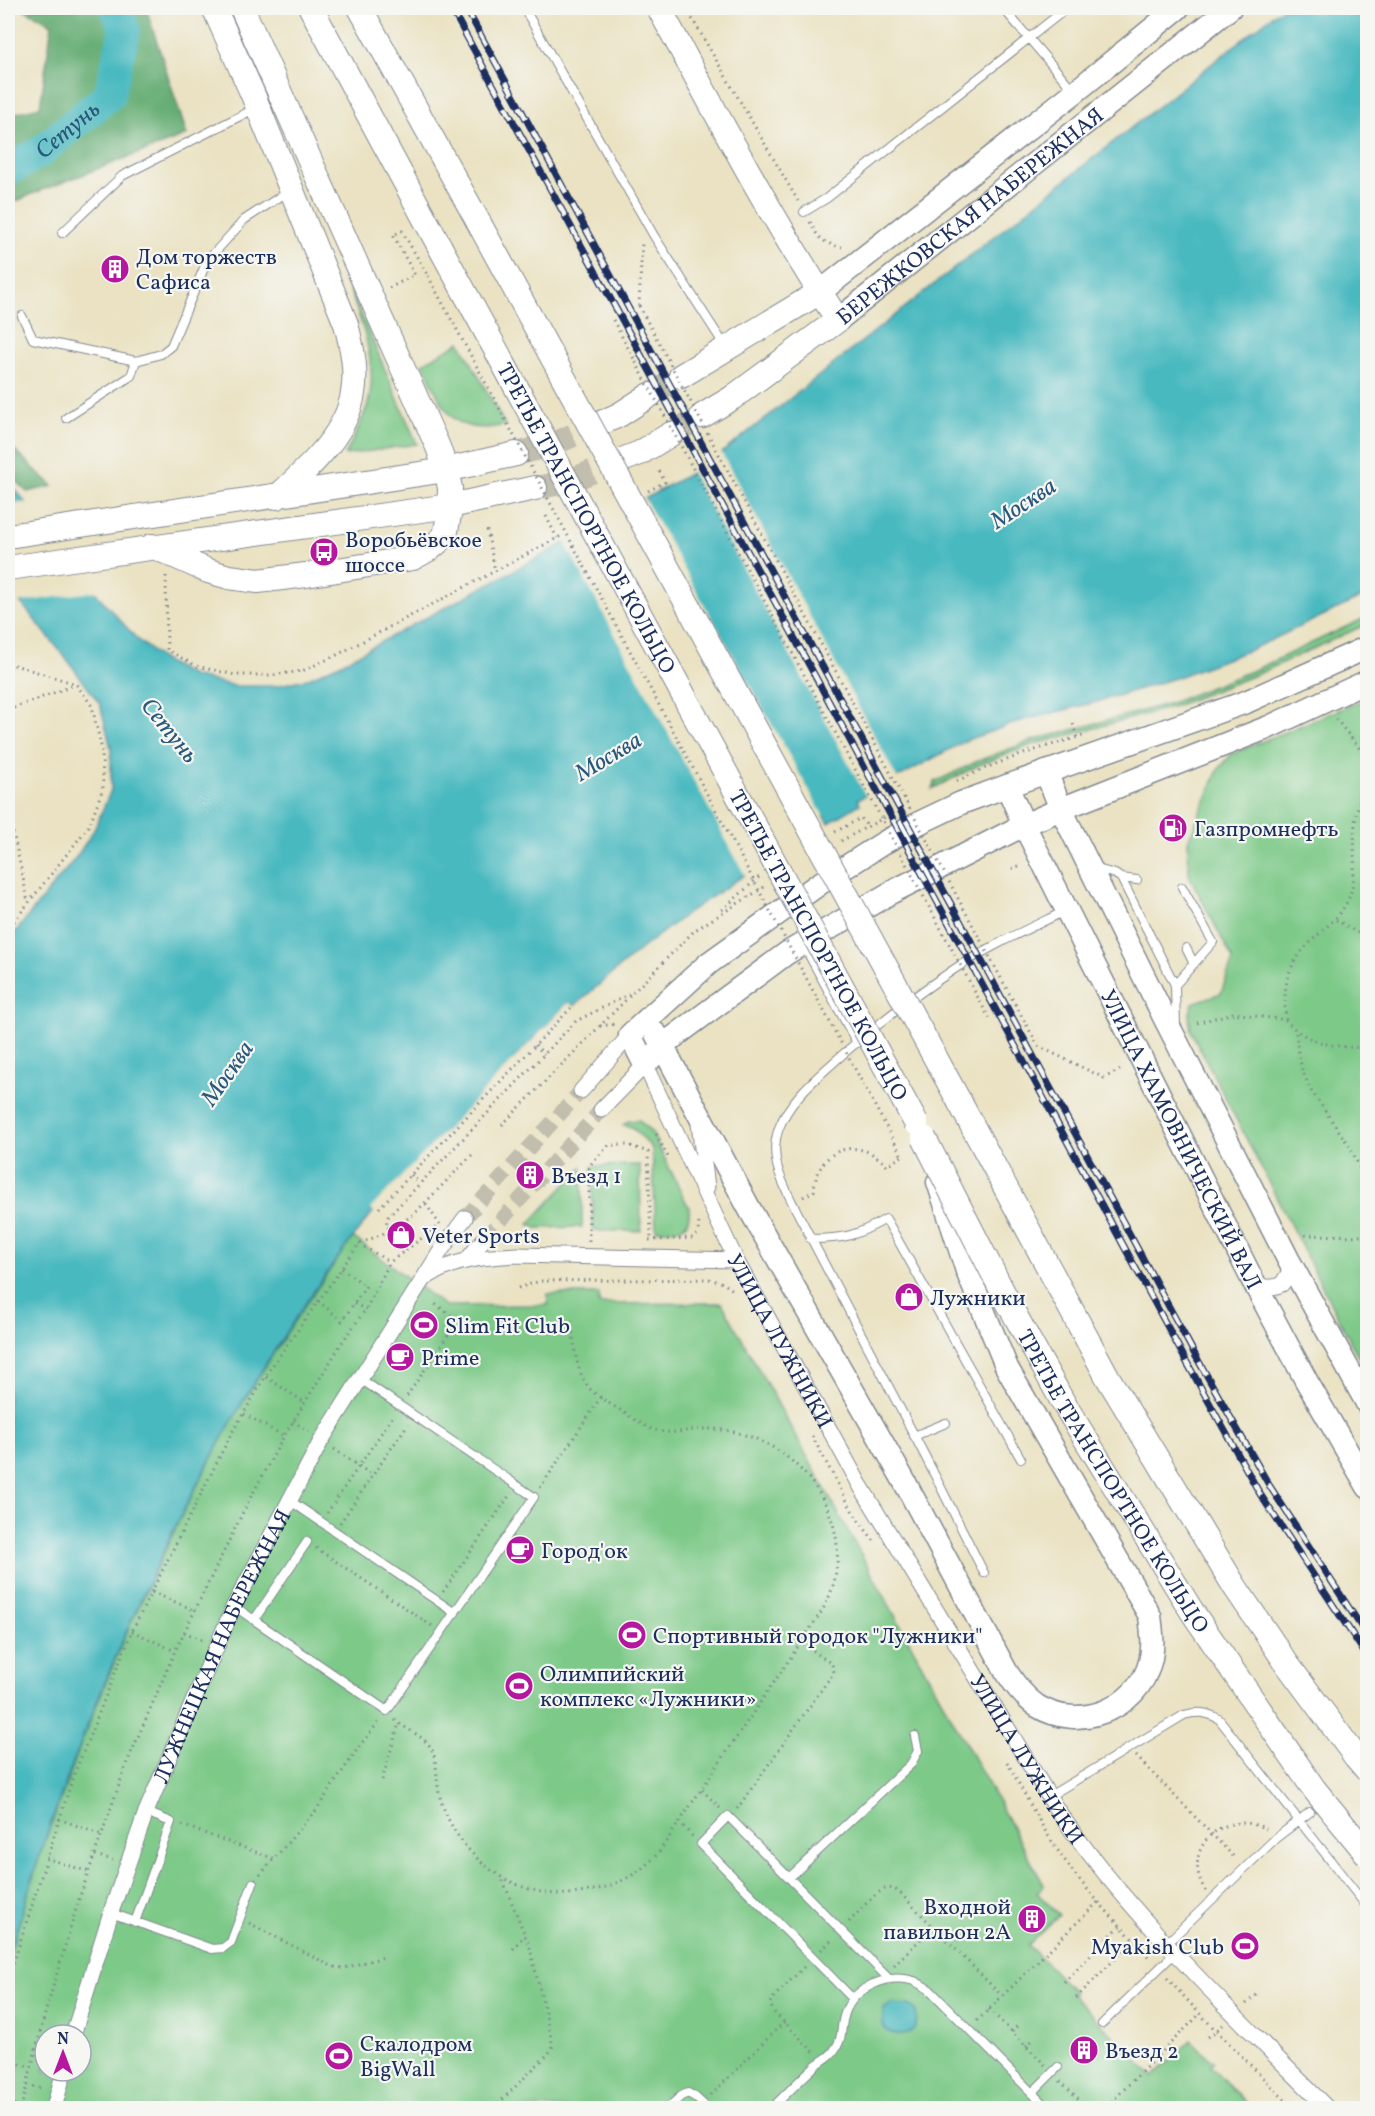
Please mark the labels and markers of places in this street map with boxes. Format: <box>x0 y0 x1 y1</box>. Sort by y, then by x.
place label: Дом торжеств Сафиса <box>136 243 277 299</box>
building icon: Дом торжеств Сафиса <box>99 253 131 285</box>
place label: Воробьёвское шоссе <box>345 526 482 582</box>
bus stop icon: Воробьёвское шоссе <box>308 536 340 568</box>
fuel station icon: Газпромнефть <box>1157 812 1189 844</box>
place label: Газпромнефть <box>1194 815 1339 846</box>
building icon: Въезд 1 <box>514 1159 546 1191</box>
place label: Въезд 1 <box>551 1162 622 1193</box>
shop icon: Veter Sports <box>385 1219 417 1251</box>
place label: Veter Sports <box>422 1222 540 1253</box>
shop icon: Лужники <box>893 1281 925 1313</box>
place label: Лужники <box>930 1284 1026 1315</box>
sports icon: Slim Fit Club <box>408 1309 440 1341</box>
place label: Slim Fit Club <box>445 1312 570 1343</box>
cafe icon: Prime <box>384 1341 416 1373</box>
place label: Prime <box>421 1344 480 1375</box>
cafe icon: Город'ок <box>504 1534 536 1566</box>
place label: Город'ок <box>541 1537 628 1568</box>
sports icon: Спортивный городок "Лужники" <box>616 1619 648 1651</box>
place label: Спортивный городок "Лужники" <box>653 1622 983 1653</box>
place label: Олимпийский комплекс «Лужники» <box>540 1660 756 1716</box>
sports icon: Олимпийский комплекс «Лужники» <box>503 1670 535 1702</box>
place label: Входной павильон 2A <box>883 1893 1011 1949</box>
building icon: Входной павильон 2A <box>1016 1903 1048 1935</box>
sports icon: Myakish Club <box>1229 1930 1261 1962</box>
place label: Myakish Club <box>1091 1933 1224 1964</box>
place label: Скалодром BigWall <box>360 2030 472 2086</box>
building icon: Въезд 2 <box>1068 2034 1100 2066</box>
place label: Въезд 2 <box>1105 2037 1179 2068</box>
sports icon: Скалодром BigWall <box>323 2040 355 2072</box>

